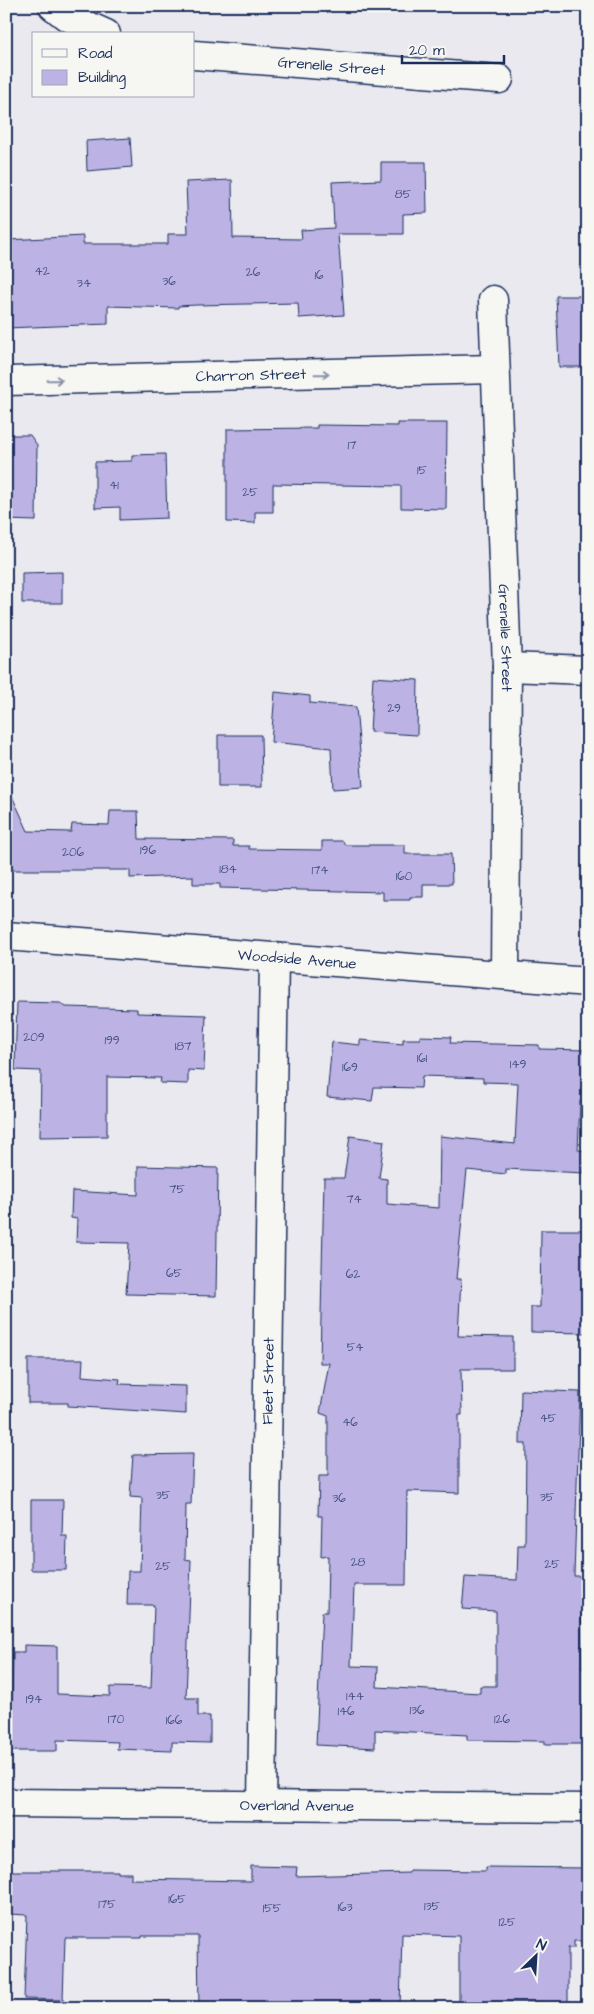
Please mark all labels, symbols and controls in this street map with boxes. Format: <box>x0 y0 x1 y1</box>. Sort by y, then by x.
legend <box>32 32 195 98</box>
scale bar <box>402 32 504 64</box>
text: 20 m <box>409 40 445 61</box>
text: Road <box>78 43 113 64</box>
street label: Grenelle Street <box>277 51 386 81</box>
text: Building <box>78 67 126 89</box>
house number: 85 <box>395 186 412 203</box>
house number: 42 <box>34 263 50 280</box>
house number: 26 <box>246 264 261 281</box>
house number: 16 <box>314 267 324 284</box>
house number: 36 <box>162 273 176 290</box>
house number: 34 <box>77 275 91 292</box>
street label: Charron Street <box>195 363 306 387</box>
one-way arrow <box>314 369 330 378</box>
one-way arrow <box>46 375 63 385</box>
house number: 17 <box>348 437 357 454</box>
house number: 15 <box>417 462 428 479</box>
house number: 41 <box>109 477 119 494</box>
house number: 25 <box>242 484 258 501</box>
street label: Grenelle Street <box>493 584 518 692</box>
house number: 29 <box>387 700 401 717</box>
house number: 196 <box>140 842 156 859</box>
house number: 206 <box>62 844 84 861</box>
house number: 184 <box>219 861 237 878</box>
house number: 174 <box>311 862 329 879</box>
house number: 160 <box>396 868 413 885</box>
street label: Woodside Avenue <box>237 944 357 974</box>
house number: 209 <box>23 1029 45 1046</box>
house number: 199 <box>104 1032 120 1049</box>
house number: 187 <box>175 1038 192 1055</box>
house number: 161 <box>417 1050 428 1067</box>
house number: 149 <box>510 1056 526 1073</box>
house number: 169 <box>342 1059 358 1076</box>
house number: 75 <box>169 1181 185 1198</box>
house number: 74 <box>346 1191 362 1208</box>
house number: 65 <box>166 1265 183 1282</box>
house number: 62 <box>346 1266 360 1283</box>
street label: Fleet Street <box>257 1337 279 1425</box>
house number: 54 <box>347 1339 363 1356</box>
house number: 45 <box>540 1410 557 1427</box>
house number: 46 <box>342 1414 358 1431</box>
house number: 35 <box>156 1487 171 1504</box>
house number: 35 <box>540 1489 555 1506</box>
house number: 36 <box>332 1490 346 1507</box>
house number: 28 <box>351 1554 366 1571</box>
house number: 25 <box>544 1556 560 1573</box>
house number: 25 <box>155 1558 171 1575</box>
house number: 144 <box>346 1688 364 1705</box>
house number: 194 <box>26 1691 42 1708</box>
house number: 136 <box>409 1702 425 1719</box>
house number: 146 <box>337 1703 355 1720</box>
house number: 170 <box>108 1711 125 1728</box>
house number: 126 <box>494 1711 510 1728</box>
house number: 166 <box>166 1712 183 1729</box>
street label: Overland Avenue <box>240 1795 354 1816</box>
house number: 165 <box>168 1891 186 1908</box>
house number: 175 <box>98 1896 116 1913</box>
house number: 135 <box>424 1898 441 1915</box>
house number: 163 <box>337 1899 353 1916</box>
house number: 155 <box>263 1900 282 1917</box>
house number: 125 <box>499 1914 516 1931</box>
north arrow <box>512 1932 562 1982</box>
text: N <box>533 1934 549 1956</box>

